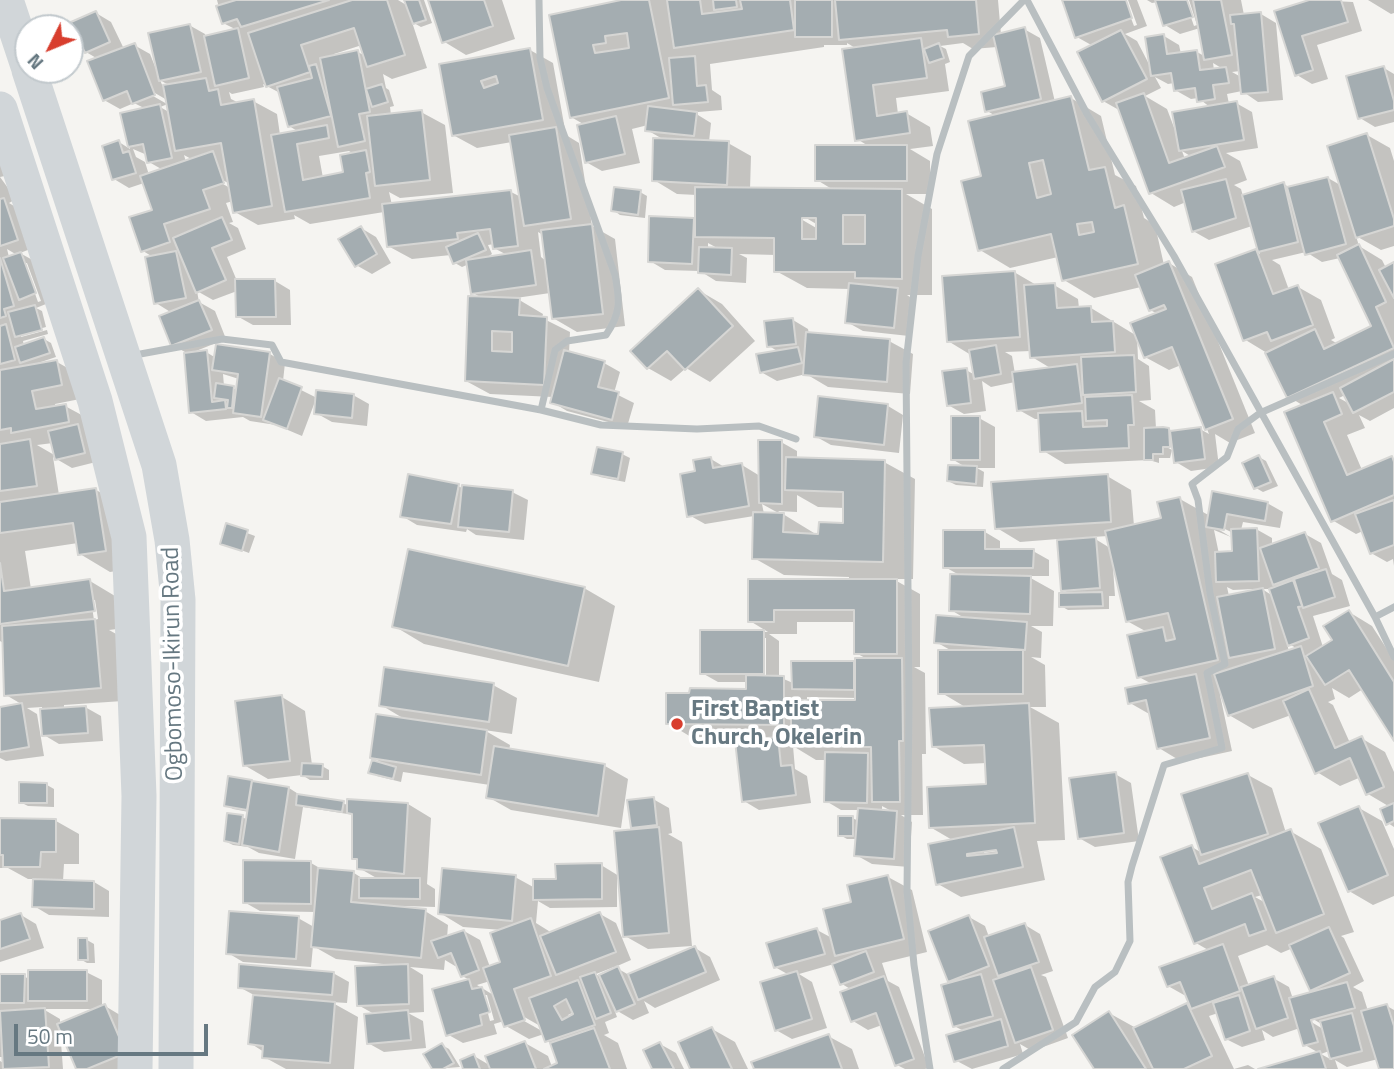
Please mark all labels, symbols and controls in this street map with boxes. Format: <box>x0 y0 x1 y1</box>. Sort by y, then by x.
north arrow <box>14 14 84 84</box>
text: N <box>20 48 50 77</box>
street label: Ogbomoso-Ikirun Road <box>158 547 190 781</box>
place label: First Baptist Church, Okelerin <box>691 696 862 752</box>
marker: First Baptist Church, Okelerin <box>669 716 685 732</box>
scale bar <box>18 1010 212 1054</box>
text: 50 m <box>27 1020 73 1052</box>

